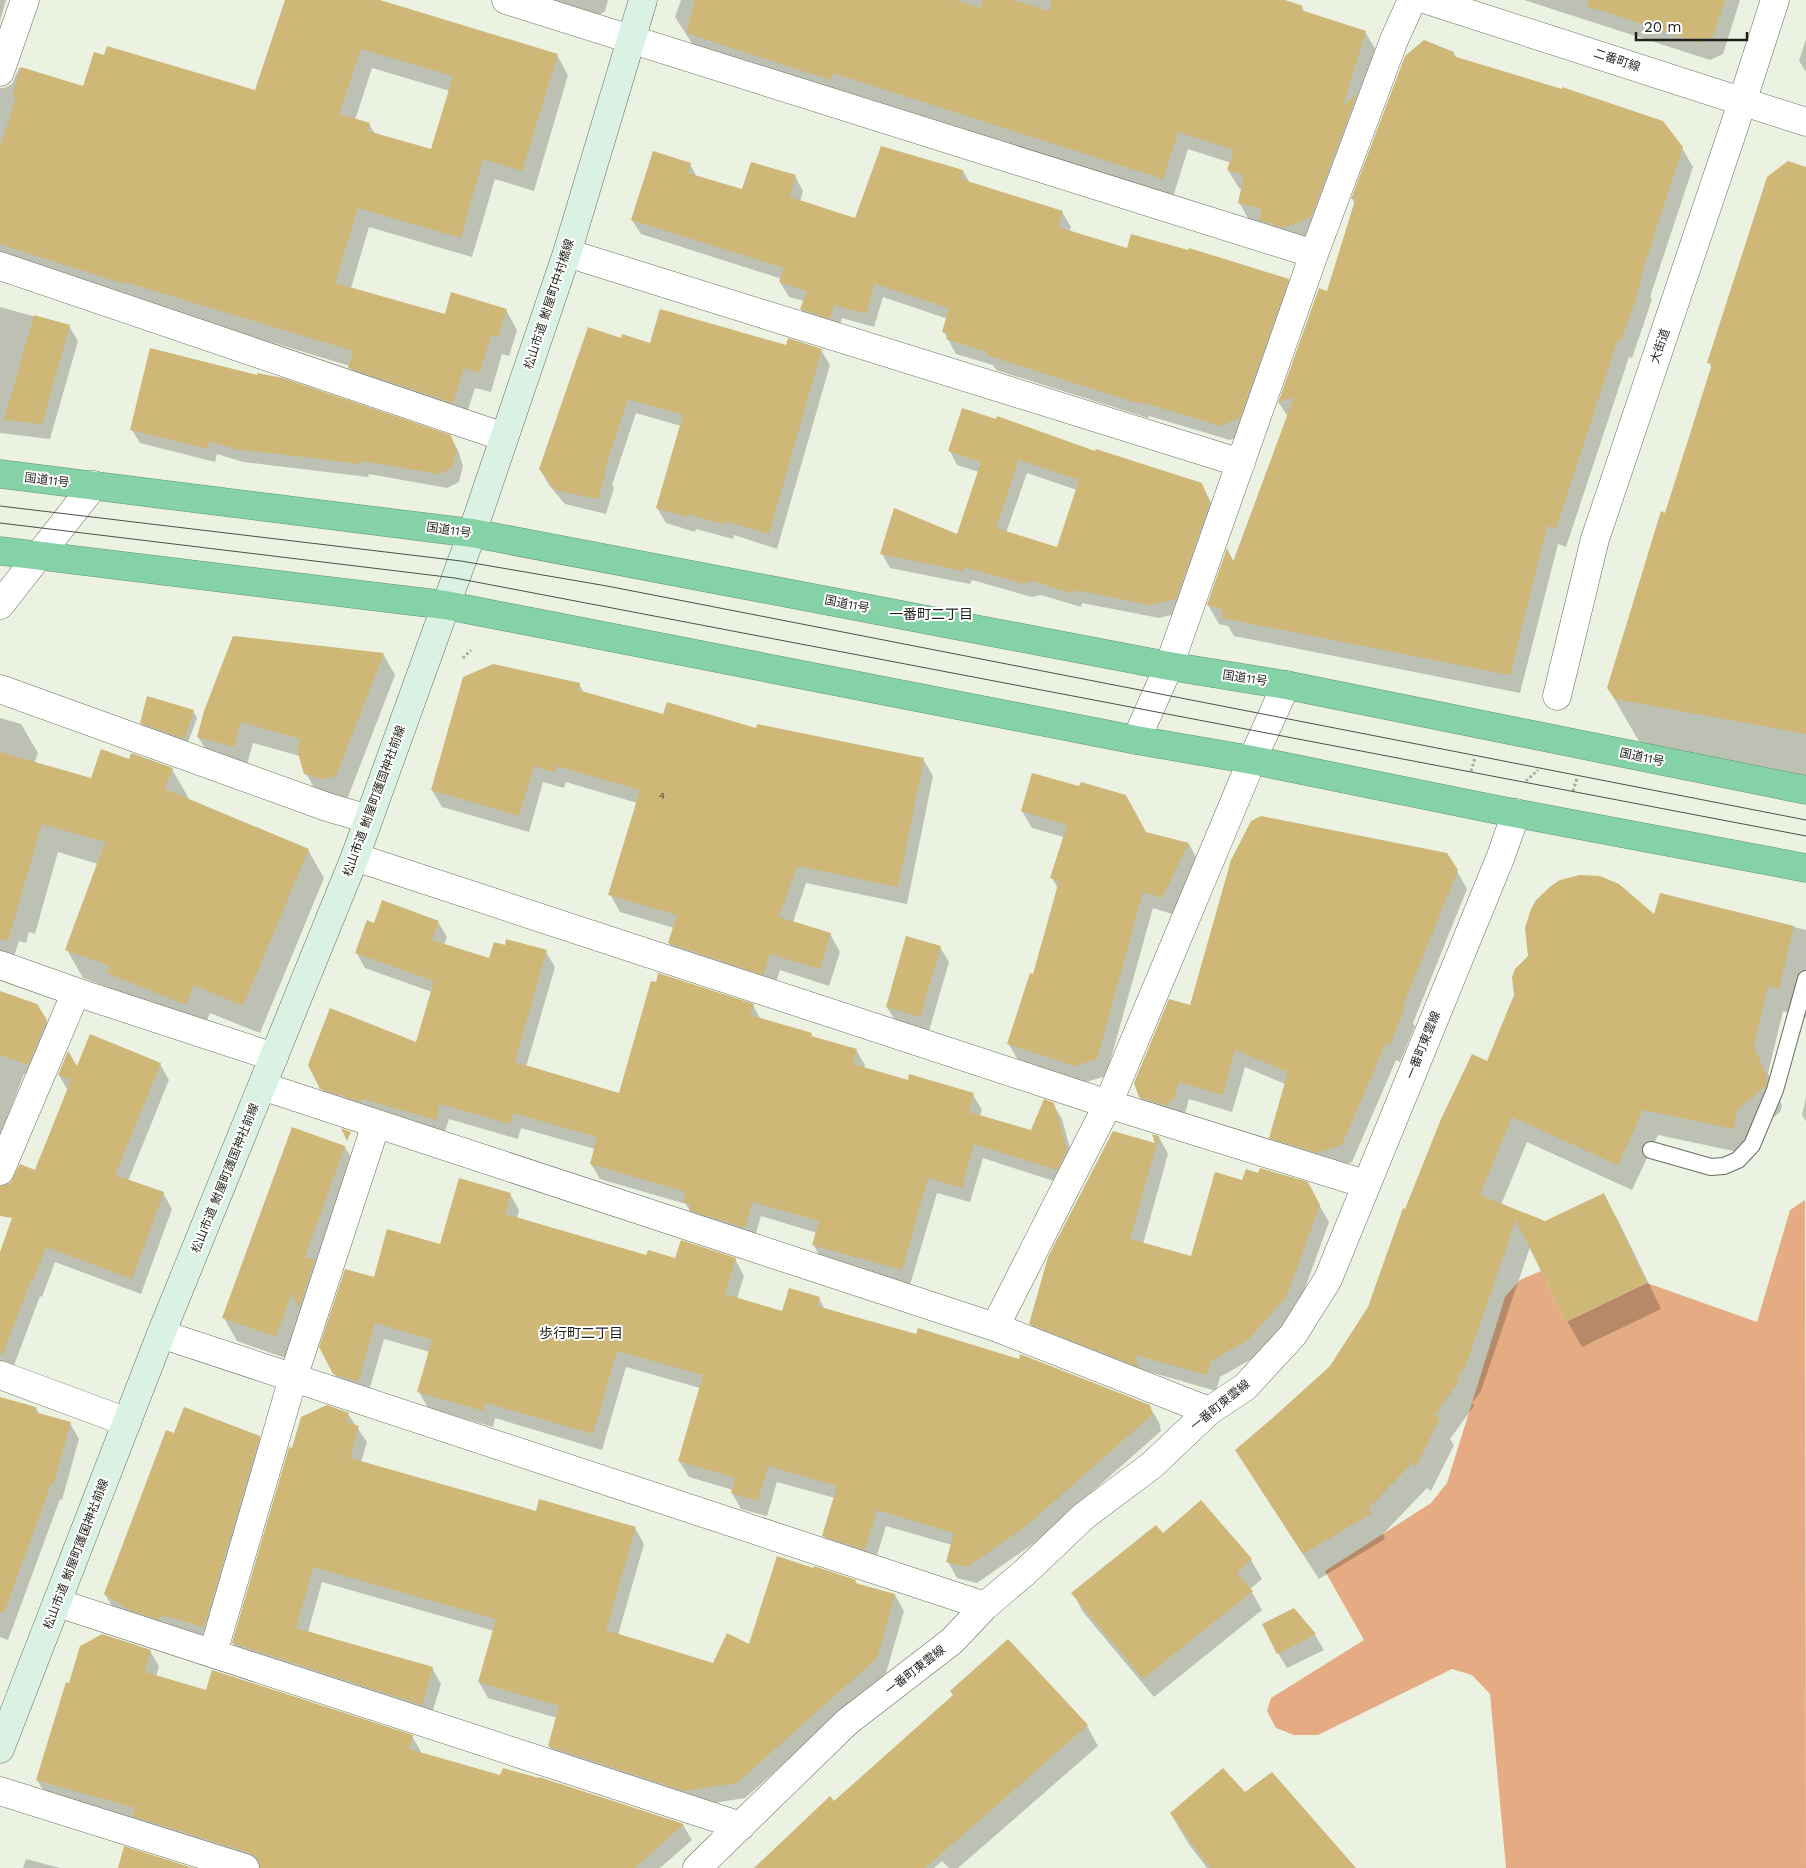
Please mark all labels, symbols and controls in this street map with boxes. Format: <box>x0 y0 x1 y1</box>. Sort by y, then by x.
scale bar <box>1636 10 1747 42</box>
text: 20 m <box>1644 18 1682 36</box>
street label: 二番町線 <box>1592 46 1642 74</box>
street label: 松山市道 鮒屋町中村橋線 <box>521 237 577 371</box>
street label: 大街道 <box>1648 327 1672 365</box>
street label: 国道11号 <box>24 470 70 490</box>
street label: 国道11号 <box>426 520 472 540</box>
street label: 国道11号 <box>823 593 871 615</box>
district label: 一番町二丁目 <box>889 606 973 622</box>
street label: 国道11号 <box>1221 668 1269 688</box>
street label: 松山市道 鮒屋町護国神社前線 <box>340 723 408 879</box>
street label: 国道11号 <box>1618 745 1666 769</box>
house number: 4 <box>659 790 665 801</box>
street label: 一番町東雲線 <box>1403 1009 1443 1081</box>
street label: 松山市道 鮒屋町護国神社前線 <box>189 1101 261 1255</box>
district label: 歩行町二丁目 <box>539 1325 623 1341</box>
street label: 一番町東雲線 <box>1188 1377 1252 1433</box>
street label: 松山市道 鮒屋町護国神社前線 <box>41 1477 111 1631</box>
street label: 一番町東雲線 <box>882 1642 948 1698</box>

